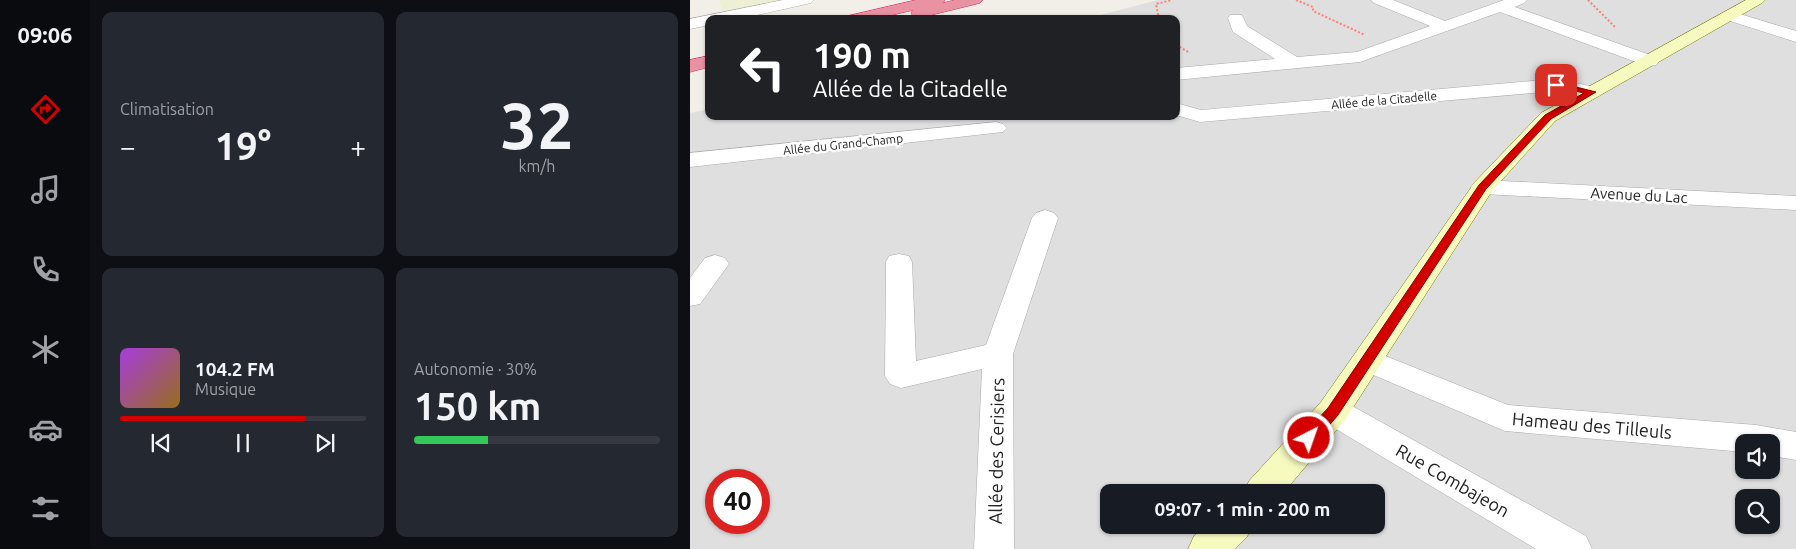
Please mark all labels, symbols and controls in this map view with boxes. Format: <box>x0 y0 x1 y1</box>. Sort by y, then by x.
text: 09:06 <box>17 22 73 47</box>
icon: left <box>730 35 795 100</box>
text: 190 m <box>813 35 911 75</box>
pin <box>1535 64 1577 106</box>
icon: arrive <box>1542 71 1570 99</box>
text: Allée de la Citadelle <box>813 76 1008 101</box>
text: 32 <box>500 88 574 161</box>
street label: Allée de la Citadelle <box>1331 89 1437 111</box>
icon: directions <box>28 92 63 127</box>
text: Climatisation <box>120 100 214 118</box>
text: 19° <box>215 125 271 167</box>
text: − <box>120 131 136 162</box>
text: + <box>350 131 366 162</box>
street label: Allée du Grand-Champ <box>782 131 904 157</box>
text: km/h <box>519 157 555 175</box>
icon: music <box>28 172 63 207</box>
street label: Avenue du Lac <box>1590 184 1688 206</box>
icon: phone <box>28 252 63 287</box>
icon: climate <box>28 332 63 367</box>
text: 104.2 FM <box>195 358 275 380</box>
text: Autonomie · 30% <box>414 360 537 378</box>
street label: Allée des Cerisiers <box>985 377 1007 524</box>
text: Musique <box>195 380 256 398</box>
text: 150 km <box>414 385 541 427</box>
street label: Hameau des Tilleuls <box>1511 408 1673 442</box>
position arrow <box>1282 411 1334 463</box>
icon: car <box>28 412 63 447</box>
icon: previous <box>147 429 175 457</box>
icon: pause <box>229 429 257 457</box>
icon: next <box>311 429 339 457</box>
map controls <box>1735 434 1780 534</box>
button: sound <box>1735 434 1780 479</box>
street label: Rue Combajeon <box>1393 439 1513 521</box>
speed limit sign: 40 <box>705 469 770 534</box>
button: search <box>1735 489 1780 534</box>
icon: filters <box>28 491 63 526</box>
text: 09:07 · 1 min · 200 m <box>1155 498 1330 520</box>

